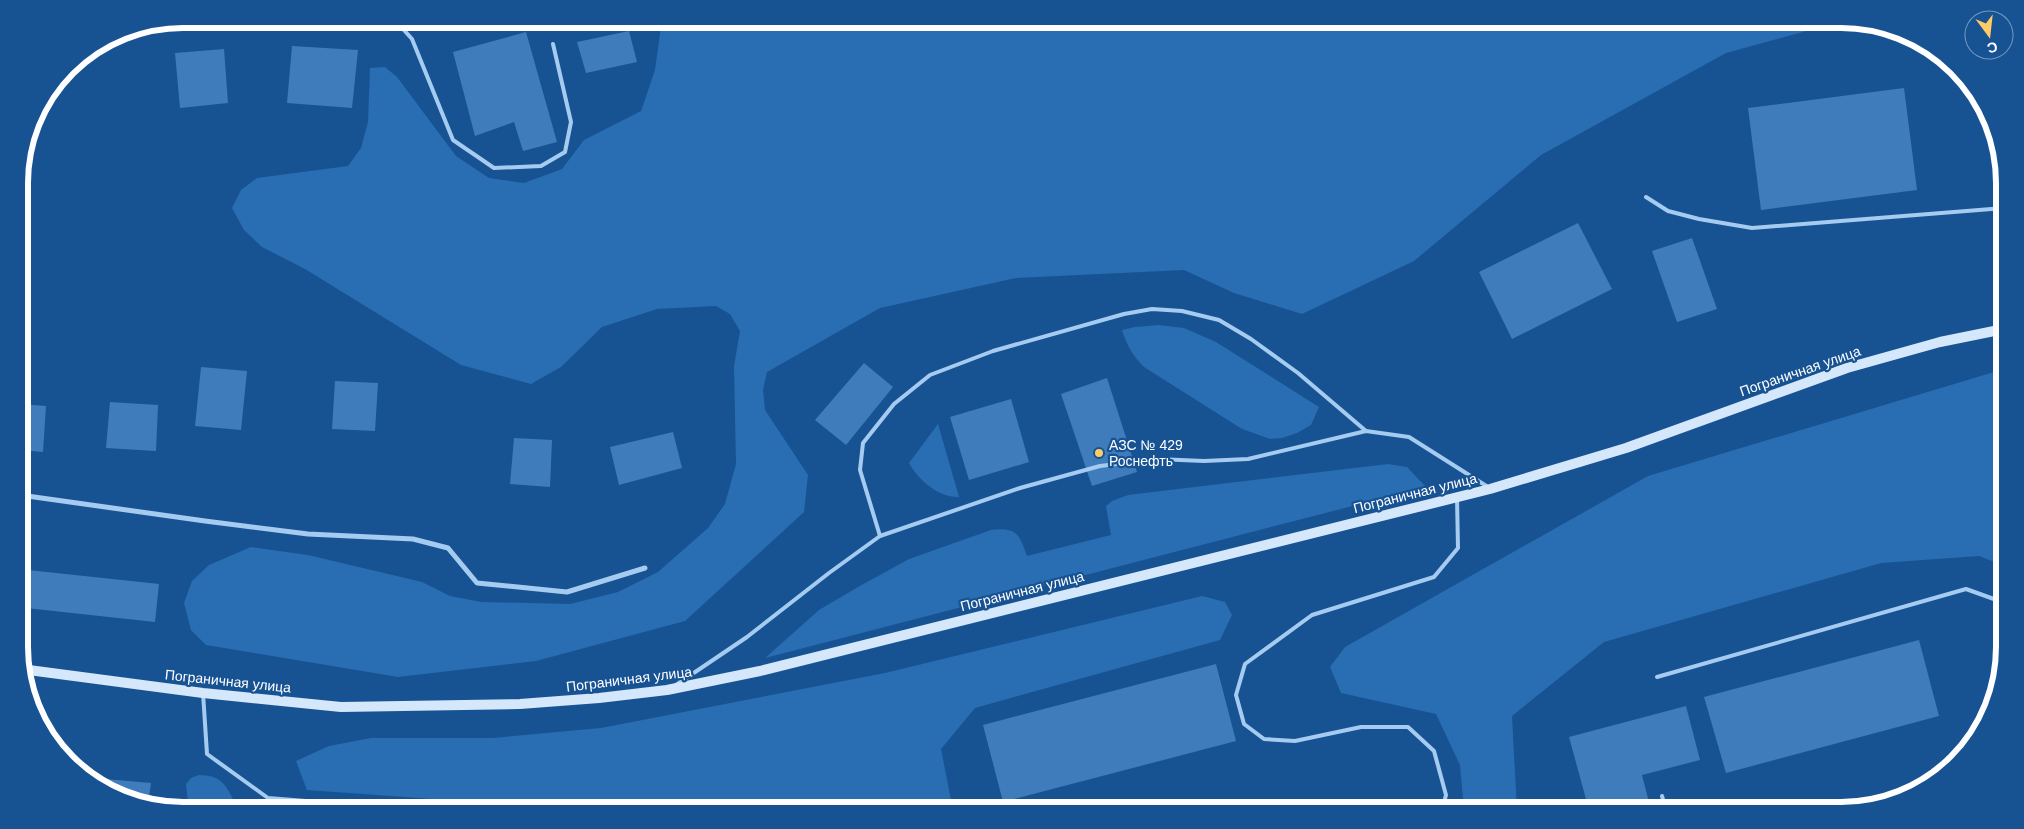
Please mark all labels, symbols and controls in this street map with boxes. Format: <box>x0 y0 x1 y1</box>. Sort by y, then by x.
north arrow <box>1964 10 2014 60</box>
text: С <box>1985 39 1999 57</box>
street label: Пограничная улица <box>1737 343 1863 399</box>
place label: АЗС № 429 Роснефть <box>1109 437 1183 469</box>
marker: АЗС № 429 Роснефть <box>1093 447 1105 459</box>
street label: Пограничная улица <box>1352 470 1479 516</box>
street label: Пограничная улица <box>959 568 1086 614</box>
street label: Пограничная улица <box>565 663 693 695</box>
street label: Пограничная улица <box>164 666 292 696</box>

